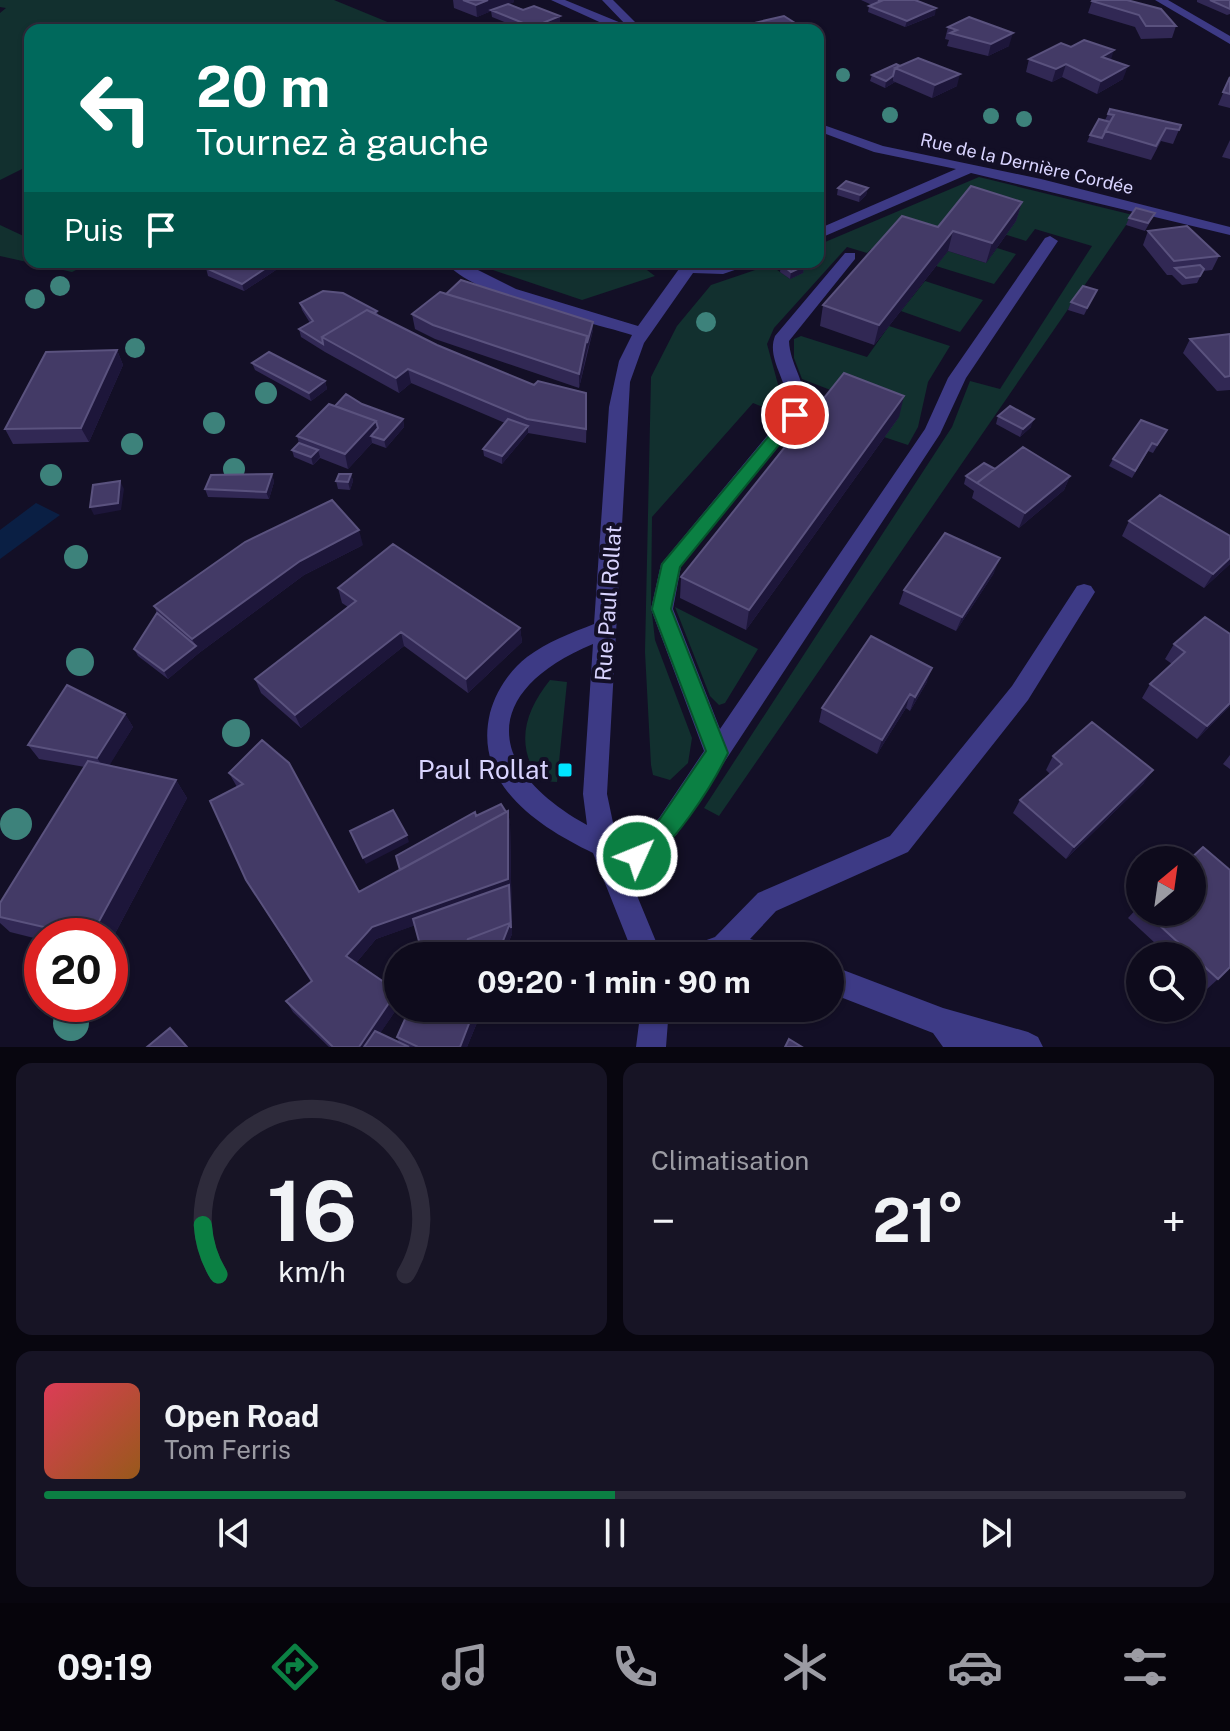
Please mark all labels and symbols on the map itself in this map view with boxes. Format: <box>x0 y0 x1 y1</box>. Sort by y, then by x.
street label: Rue de la Dernière Cordée <box>918 129 1136 198</box>
pin <box>761 381 829 449</box>
street label: Rue Paul Rollat <box>590 524 626 682</box>
place label: Paul Rollat <box>418 754 549 785</box>
marker: Paul Rollat <box>556 761 574 779</box>
position arrow <box>595 814 679 898</box>
north arrow <box>1126 846 1206 926</box>
speed limit sign: 20 <box>24 918 128 1022</box>

